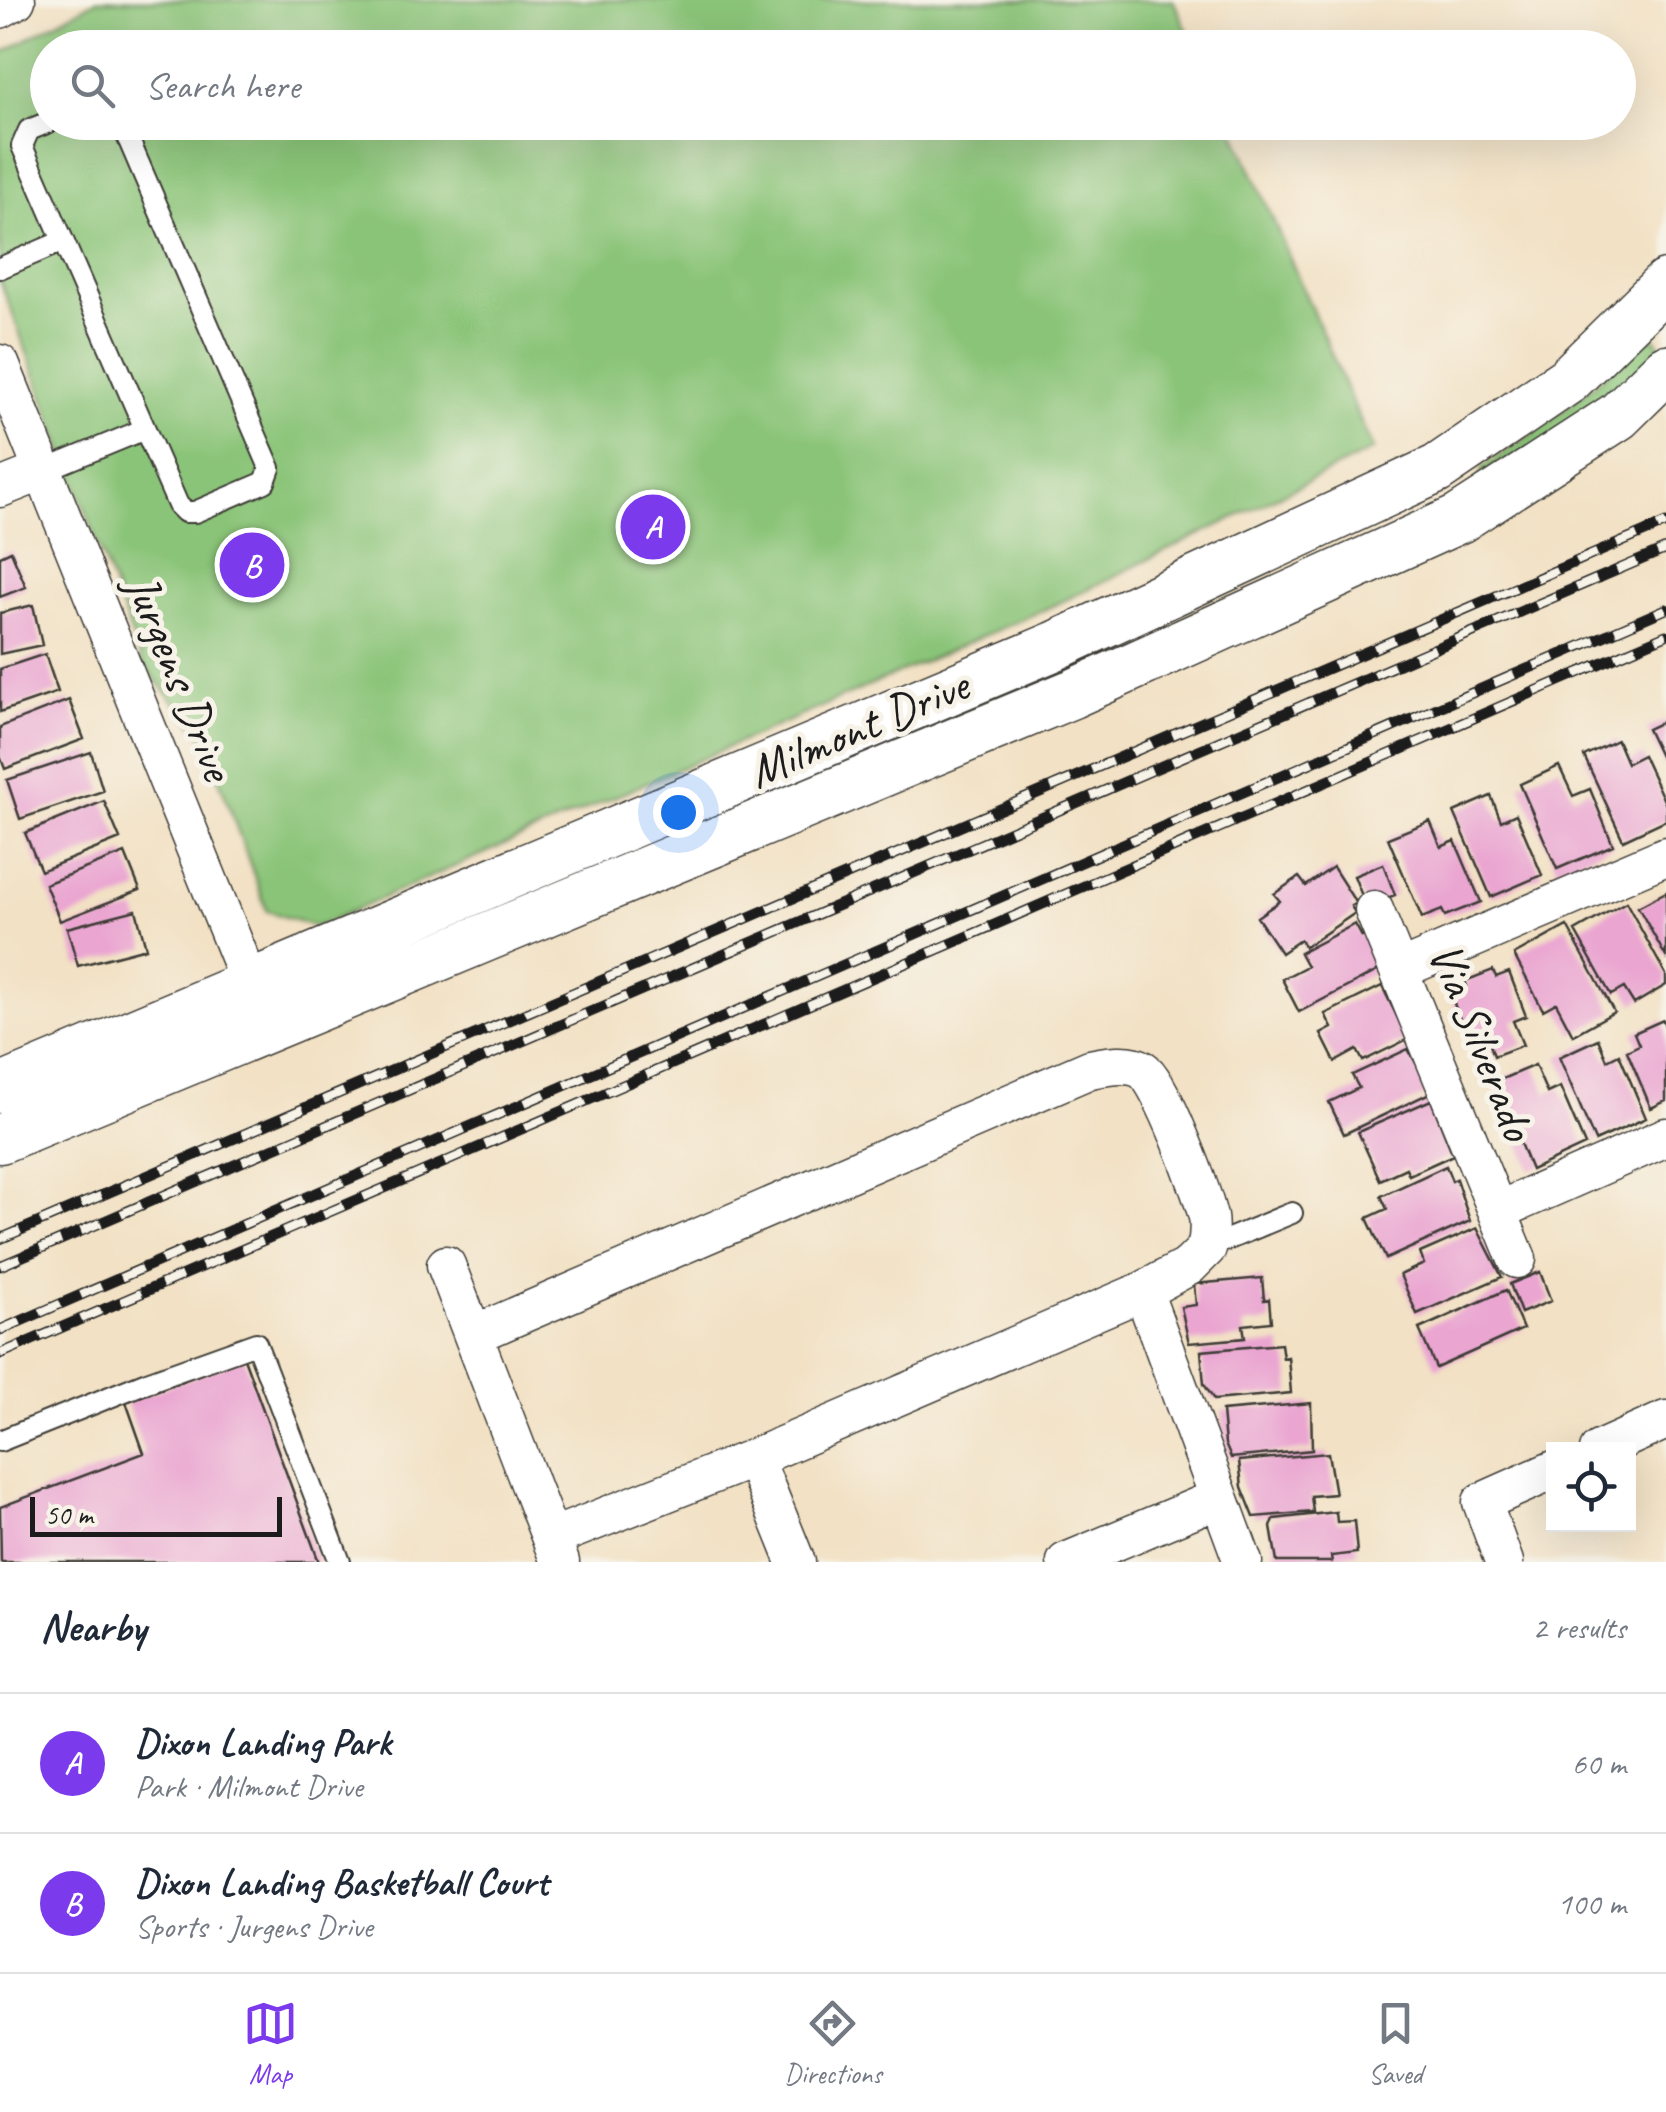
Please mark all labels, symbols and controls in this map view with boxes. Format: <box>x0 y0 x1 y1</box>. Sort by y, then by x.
search box <box>30 30 1636 140</box>
icon: search <box>65 58 120 113</box>
text: Search here <box>145 62 300 109</box>
pin: A <box>620 490 686 564</box>
pin: B <box>220 528 284 602</box>
street label: Jurgens Drive <box>111 564 250 792</box>
street label: Milmont Drive <box>739 654 980 801</box>
your location <box>653 787 704 838</box>
street label: Via Silverado <box>1415 934 1549 1150</box>
map controls <box>1546 1442 1636 1532</box>
button: locate <box>1546 1442 1636 1532</box>
scale bar <box>30 1492 282 1536</box>
text: 50 m <box>45 1497 93 1532</box>
text: Nearby <box>40 1601 146 1654</box>
text: 2 results <box>1532 1607 1626 1648</box>
text: Dixon Landing Park <box>135 1719 391 1766</box>
text: A <box>64 1743 81 1784</box>
text: 60 m <box>1572 1743 1626 1784</box>
text: Park · Milmont Drive <box>135 1766 363 1807</box>
text: Dixon Landing Basketball Court <box>135 1859 548 1906</box>
text: B <box>64 1883 81 1924</box>
text: 100 m <box>1557 1883 1626 1924</box>
text: Sports · Jurgens Drive <box>135 1906 373 1947</box>
tab: Map <box>243 1996 298 2091</box>
tab: Directions <box>784 1996 882 2091</box>
tab: Saved <box>1368 1996 1423 2091</box>

